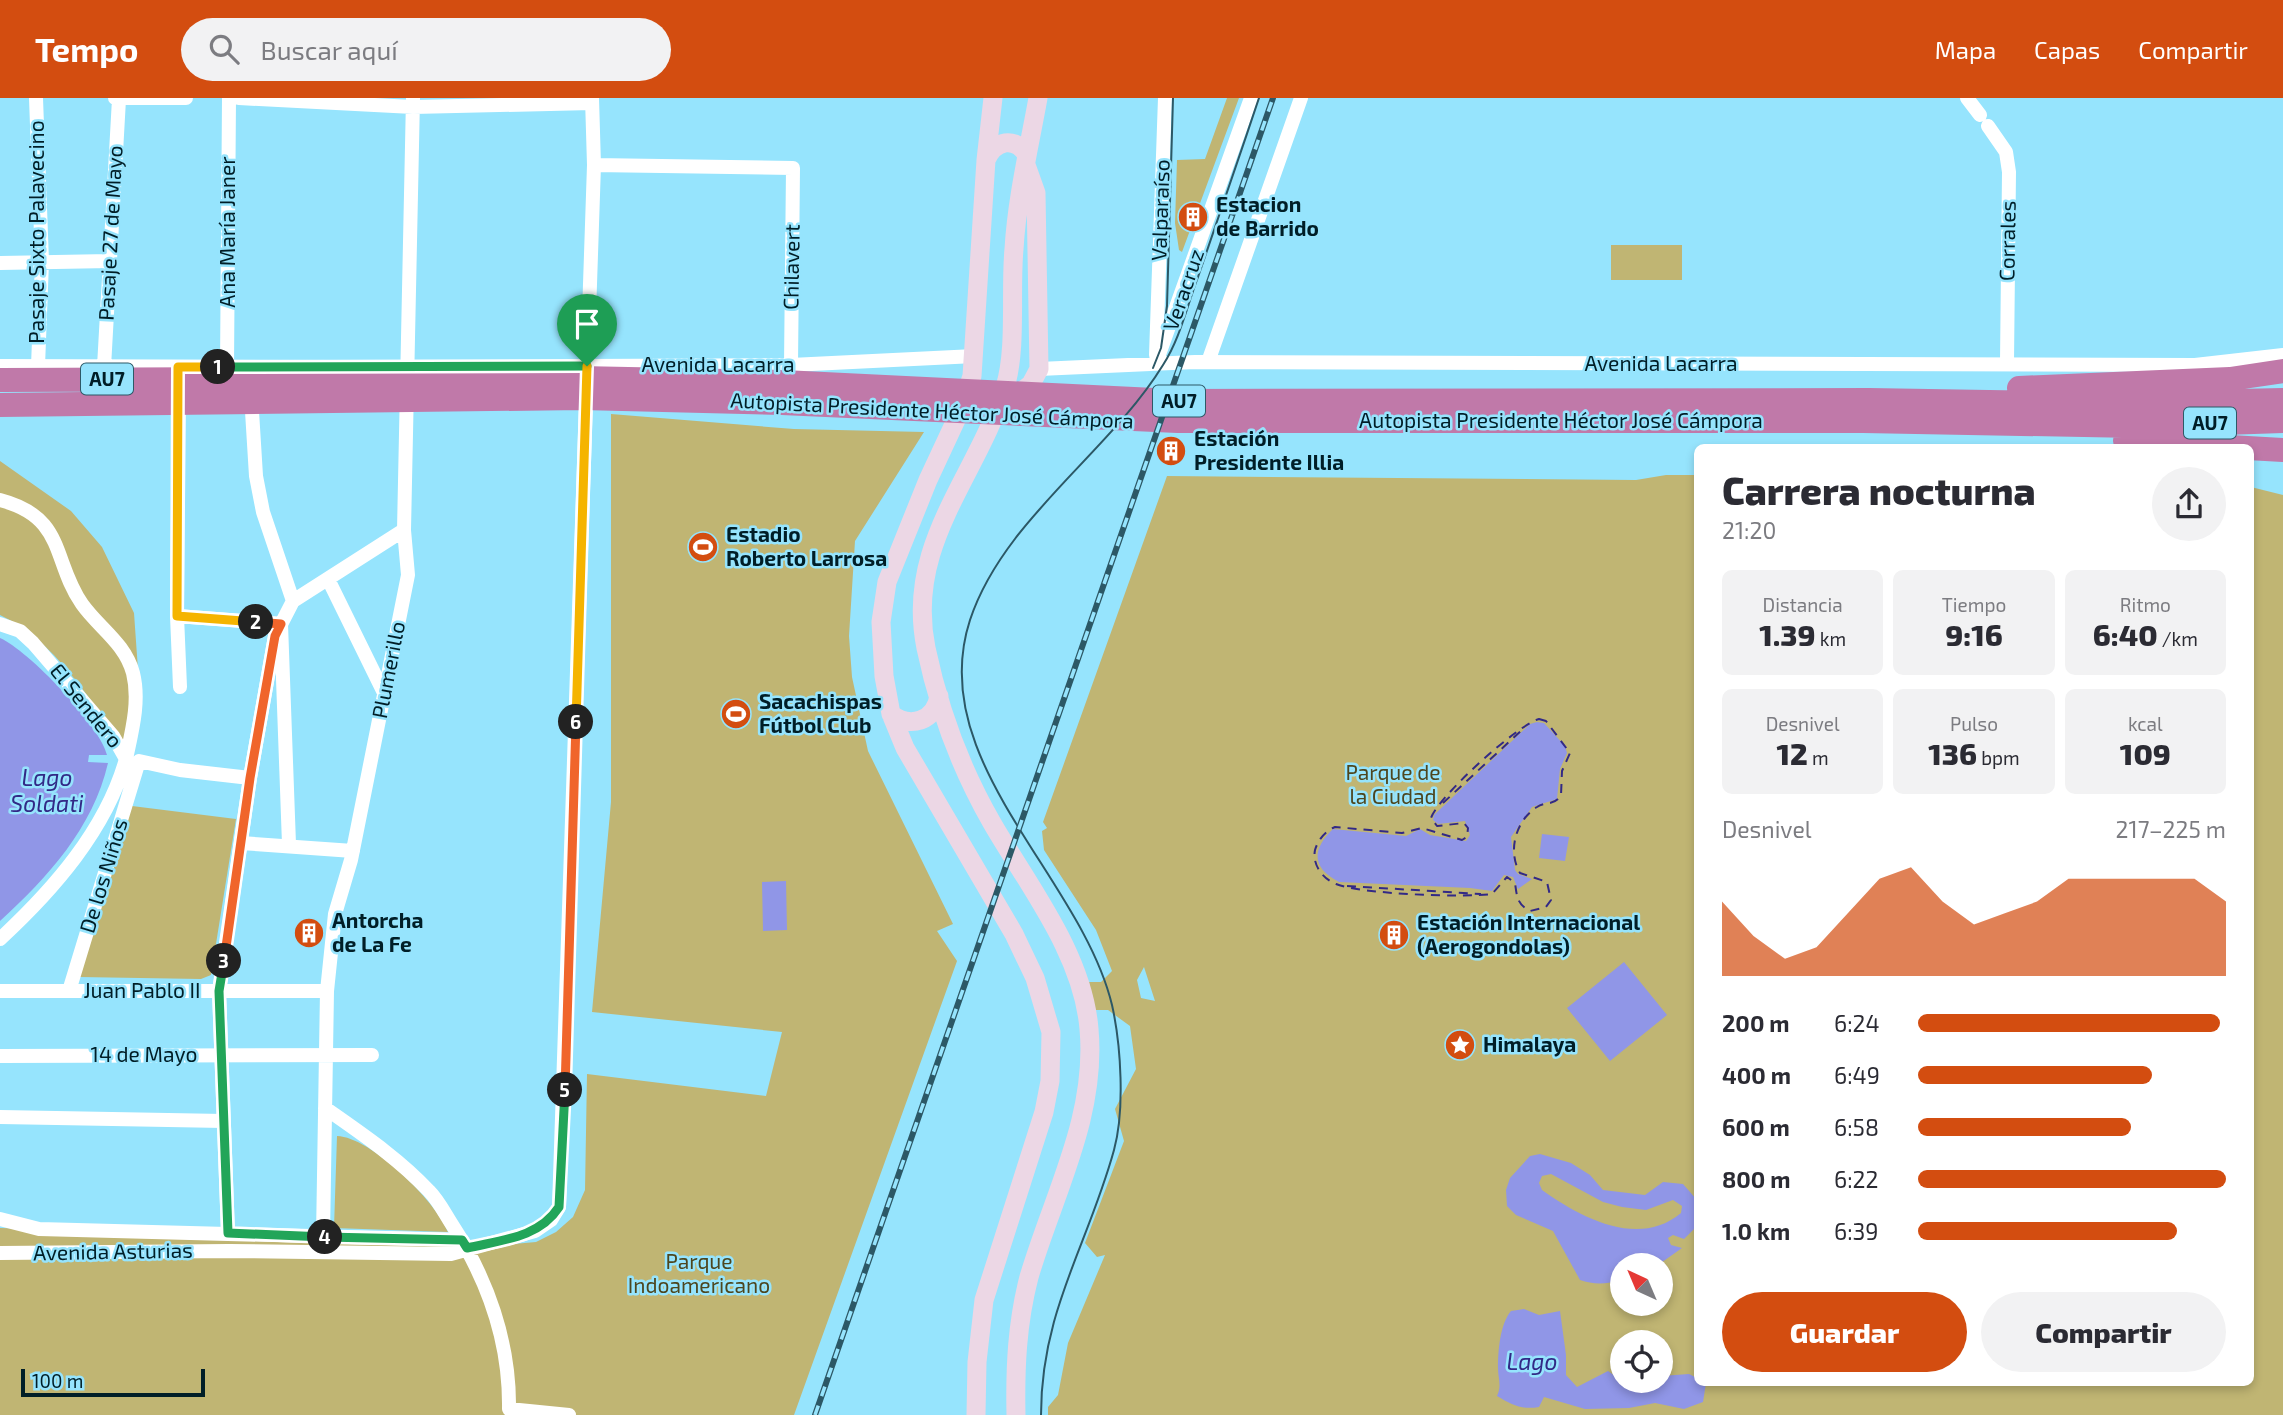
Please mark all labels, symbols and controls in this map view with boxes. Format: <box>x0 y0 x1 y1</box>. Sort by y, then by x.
search box <box>181 18 671 81</box>
text: Tempo <box>35 29 139 69</box>
icon: search <box>205 30 243 68</box>
text: Buscar aquí <box>261 34 398 65</box>
text: Mapa <box>1935 35 1996 64</box>
text: Capas <box>2034 35 2100 64</box>
text: Compartir <box>2138 35 2248 64</box>
street label: Pasaje Sixto Palavecino <box>23 120 49 344</box>
street label: Pasaje 27 de Mayo <box>92 145 128 321</box>
street label: Ana María Janer <box>214 156 239 308</box>
street label: Valparaíso <box>1145 159 1174 261</box>
place label: Estacion de Barrido <box>1216 191 1319 240</box>
building icon: Estacion de Barrido <box>1176 200 1210 234</box>
street label: Corrales <box>1993 201 2020 281</box>
street label: Chilavert <box>777 224 804 310</box>
street label: Veracruz <box>1157 245 1208 334</box>
pin <box>557 294 617 366</box>
icon: arrive <box>568 305 606 343</box>
pin: 1 <box>200 350 235 384</box>
street label: Avenida Lacarra <box>1584 350 1738 375</box>
street label: Avenida Lacarra <box>641 351 795 376</box>
text: 1 <box>213 355 222 378</box>
road number: AU7 <box>81 364 133 394</box>
street label: Autopista Presidente Héctor José Cámpora <box>730 386 1134 433</box>
road number: AU7 <box>1153 386 1205 416</box>
street label: Autopista Presidente Héctor José Cámpora <box>1359 407 1763 432</box>
road number: AU7 <box>2184 408 2236 438</box>
place label: Estación Presidente Illia <box>1194 425 1344 474</box>
building icon: Estación Presidente Illia <box>1154 434 1188 468</box>
text: Carrera nocturna <box>1722 467 2036 513</box>
button: share <box>2152 467 2226 541</box>
text: 21:20 <box>1722 516 1776 544</box>
place label: Estadio Roberto Larrosa <box>726 521 887 570</box>
sports icon: Estadio Roberto Larrosa <box>686 530 720 564</box>
text: Distancia <box>1763 593 1843 616</box>
text: Tiempo <box>1942 593 2006 616</box>
text: Ritmo <box>2120 593 2171 616</box>
pin: 2 <box>238 604 274 640</box>
text: 2 <box>250 610 261 633</box>
text: 1.39 <box>1759 616 1816 652</box>
text: 9:16 <box>1945 616 2003 652</box>
text: 6:40 <box>2093 616 2158 652</box>
street label: Plumerillo <box>366 619 409 720</box>
text: km <box>1816 627 1846 650</box>
text: /km <box>2158 627 2198 650</box>
street label: El Sendero <box>46 658 129 752</box>
place label: Sacachispas Fútbol Club <box>759 688 882 737</box>
sports icon: Sacachispas Fútbol Club <box>719 697 753 731</box>
pin: 6 <box>558 704 594 740</box>
text: 6 <box>570 710 581 733</box>
text: Desnivel <box>1766 712 1840 735</box>
text: Pulso <box>1950 712 1998 735</box>
text: kcal <box>2128 712 2163 735</box>
text: 12 <box>1777 735 1808 771</box>
text: 136 <box>1928 735 1977 771</box>
text: 109 <box>2120 735 2171 771</box>
text: m <box>1808 746 1829 769</box>
text: bpm <box>1977 746 2020 769</box>
park label: Parque de la Ciudad <box>1345 759 1441 808</box>
water label: Lago Soldati <box>10 763 84 817</box>
street label: De los Niños <box>73 815 132 936</box>
text: Desnivel <box>1722 815 1812 843</box>
text: 217–225 m <box>2116 815 2226 843</box>
place label: Antorcha de La Fe <box>332 907 423 956</box>
place label: Estación Internacional (Aerogondolas) <box>1417 909 1640 958</box>
building icon: Antorcha de La Fe <box>292 916 326 950</box>
building icon: Estación Internacional (Aerogondolas) <box>1377 918 1411 952</box>
pin: 3 <box>206 944 242 978</box>
text: 3 <box>218 949 229 972</box>
street label: Juan Pablo II <box>83 977 201 1002</box>
text: 200 m <box>1722 1009 1790 1037</box>
text: 6:24 <box>1834 1009 1880 1037</box>
place icon: Himalaya <box>1443 1028 1477 1062</box>
place label: Himalaya <box>1483 1031 1576 1057</box>
street label: 14 de Mayo <box>91 1041 197 1066</box>
text: 400 m <box>1722 1061 1791 1089</box>
text: 6:49 <box>1834 1061 1880 1089</box>
pin: 5 <box>548 1072 582 1108</box>
text: 5 <box>559 1078 570 1101</box>
text: 600 m <box>1722 1113 1790 1141</box>
text: 6:58 <box>1834 1113 1879 1141</box>
text: 800 m <box>1722 1165 1791 1193</box>
text: 6:22 <box>1834 1165 1878 1193</box>
text: 1.0 km <box>1722 1217 1790 1245</box>
text: 6:39 <box>1834 1217 1879 1245</box>
pin: 4 <box>308 1220 342 1254</box>
text: 4 <box>318 1225 331 1248</box>
street label: Avenida Asturias <box>33 1237 193 1264</box>
park label: Parque Indoamericano <box>628 1248 770 1297</box>
north arrow <box>1610 1253 1673 1316</box>
map controls <box>1610 1253 1673 1393</box>
button: Guardar <box>1722 1292 1967 1372</box>
button: Compartir <box>1981 1292 2226 1372</box>
button: locate <box>1610 1330 1673 1393</box>
water label: Lago <box>1506 1347 1558 1375</box>
scale bar <box>21 1366 205 1398</box>
text: 100 m <box>32 1369 83 1392</box>

